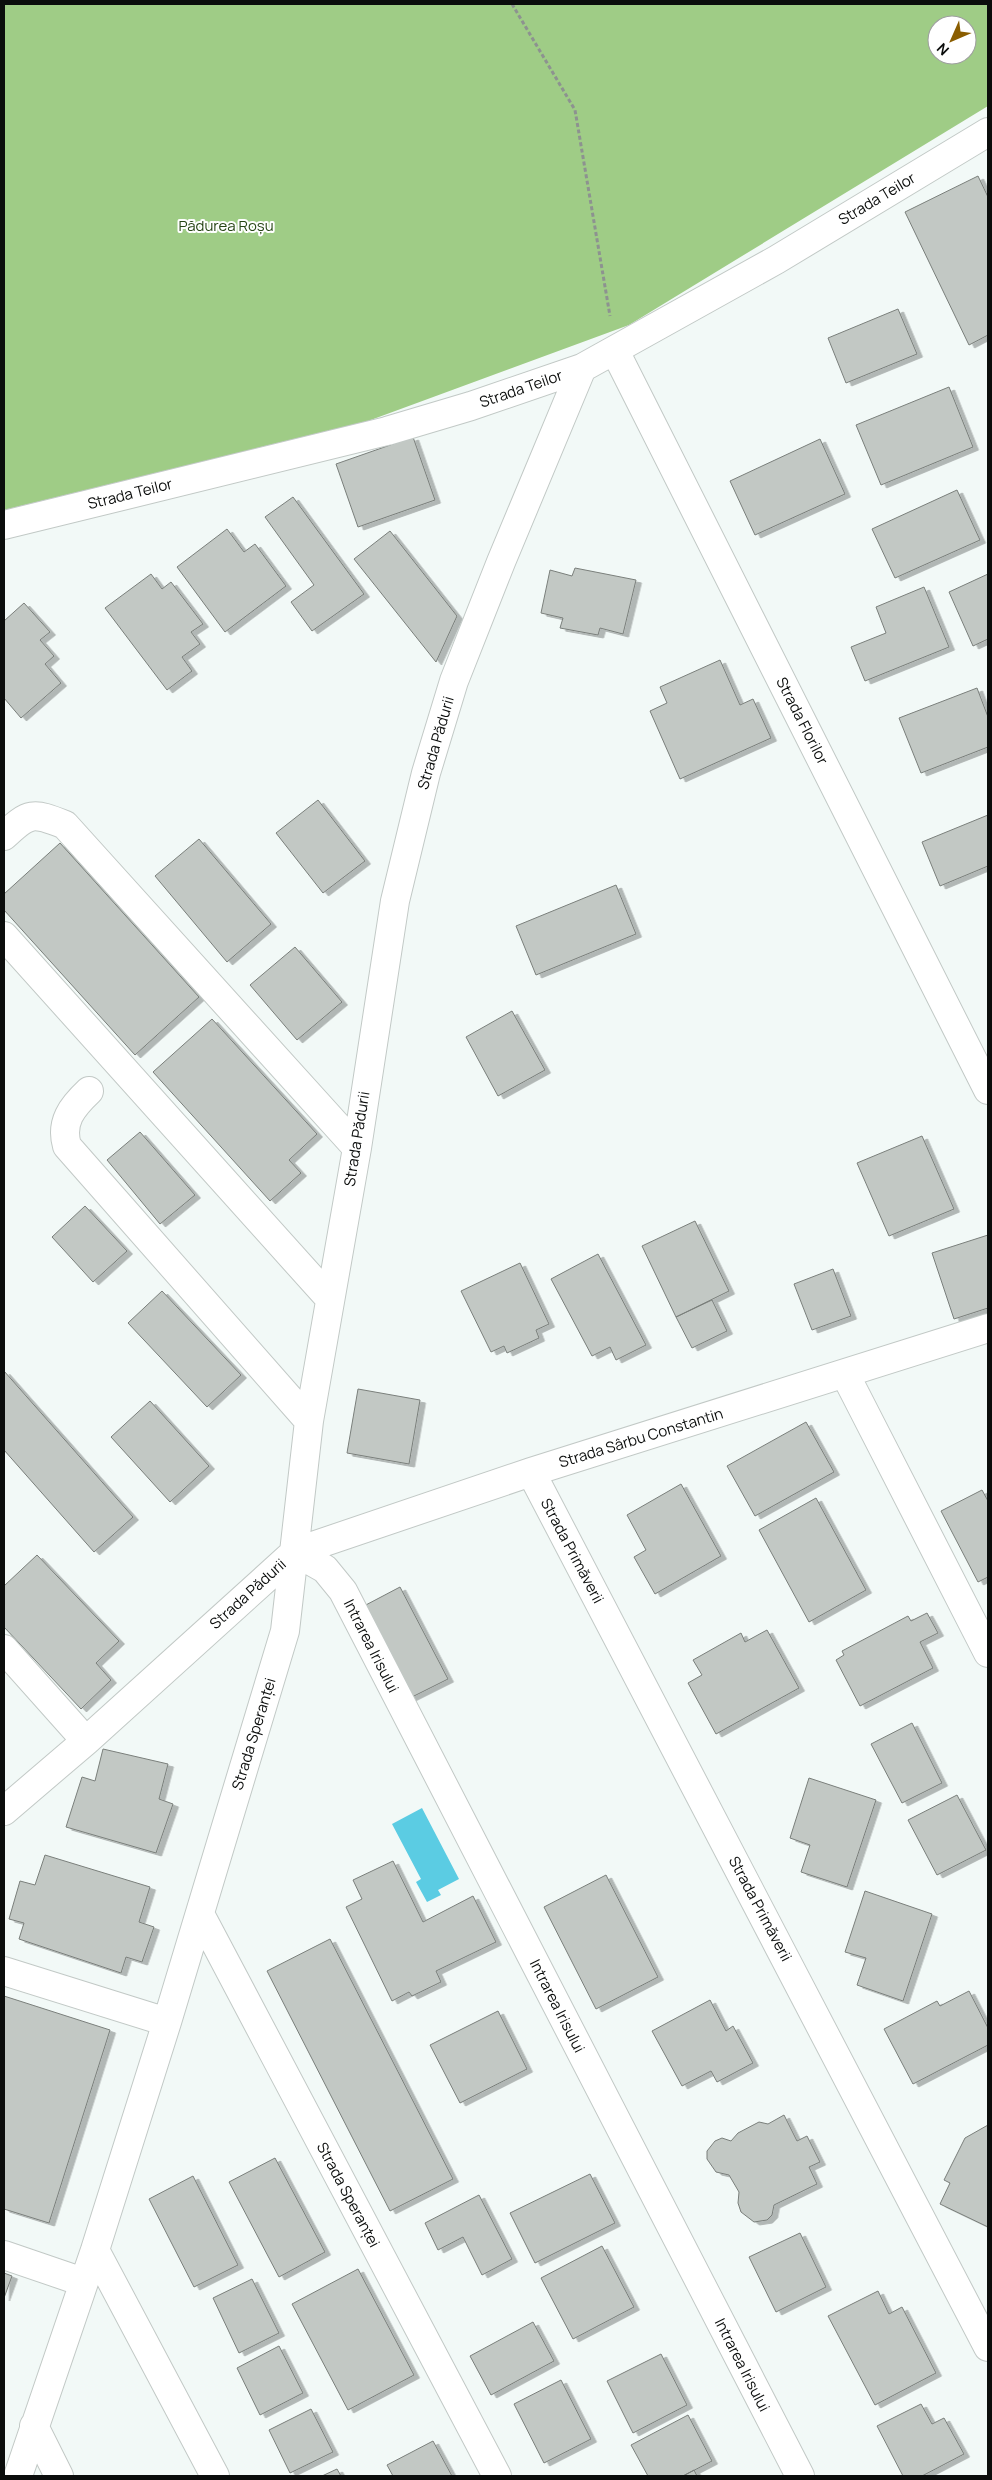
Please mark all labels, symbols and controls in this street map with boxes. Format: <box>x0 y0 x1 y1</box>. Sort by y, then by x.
north arrow <box>927 15 977 65</box>
text: N <box>932 39 953 60</box>
street label: Strada Teilor <box>834 167 920 230</box>
park label: Pădurea Roșu <box>178 215 274 236</box>
street label: Strada Teilor <box>476 364 566 413</box>
street label: Strada Teilor <box>85 473 175 514</box>
street label: Strada Florilor <box>771 673 834 769</box>
street label: Strada Pădurii <box>412 694 459 792</box>
street label: Strada Pădurii <box>339 1090 374 1188</box>
street label: Strada Sârbu Constantin <box>556 1402 726 1473</box>
street label: Strada Primăverii <box>536 1495 609 1607</box>
street label: Strada Pădurii <box>205 1554 290 1634</box>
street label: Intrarea Irisului <box>339 1595 404 1696</box>
street label: Strada Speranței <box>227 1675 281 1792</box>
street label: Strada Primăverii <box>724 1853 797 1965</box>
street label: Intrarea Irisului <box>525 1955 590 2056</box>
street label: Strada Speranței <box>312 2139 385 2251</box>
street label: Intrarea Irisului <box>710 2314 775 2415</box>

